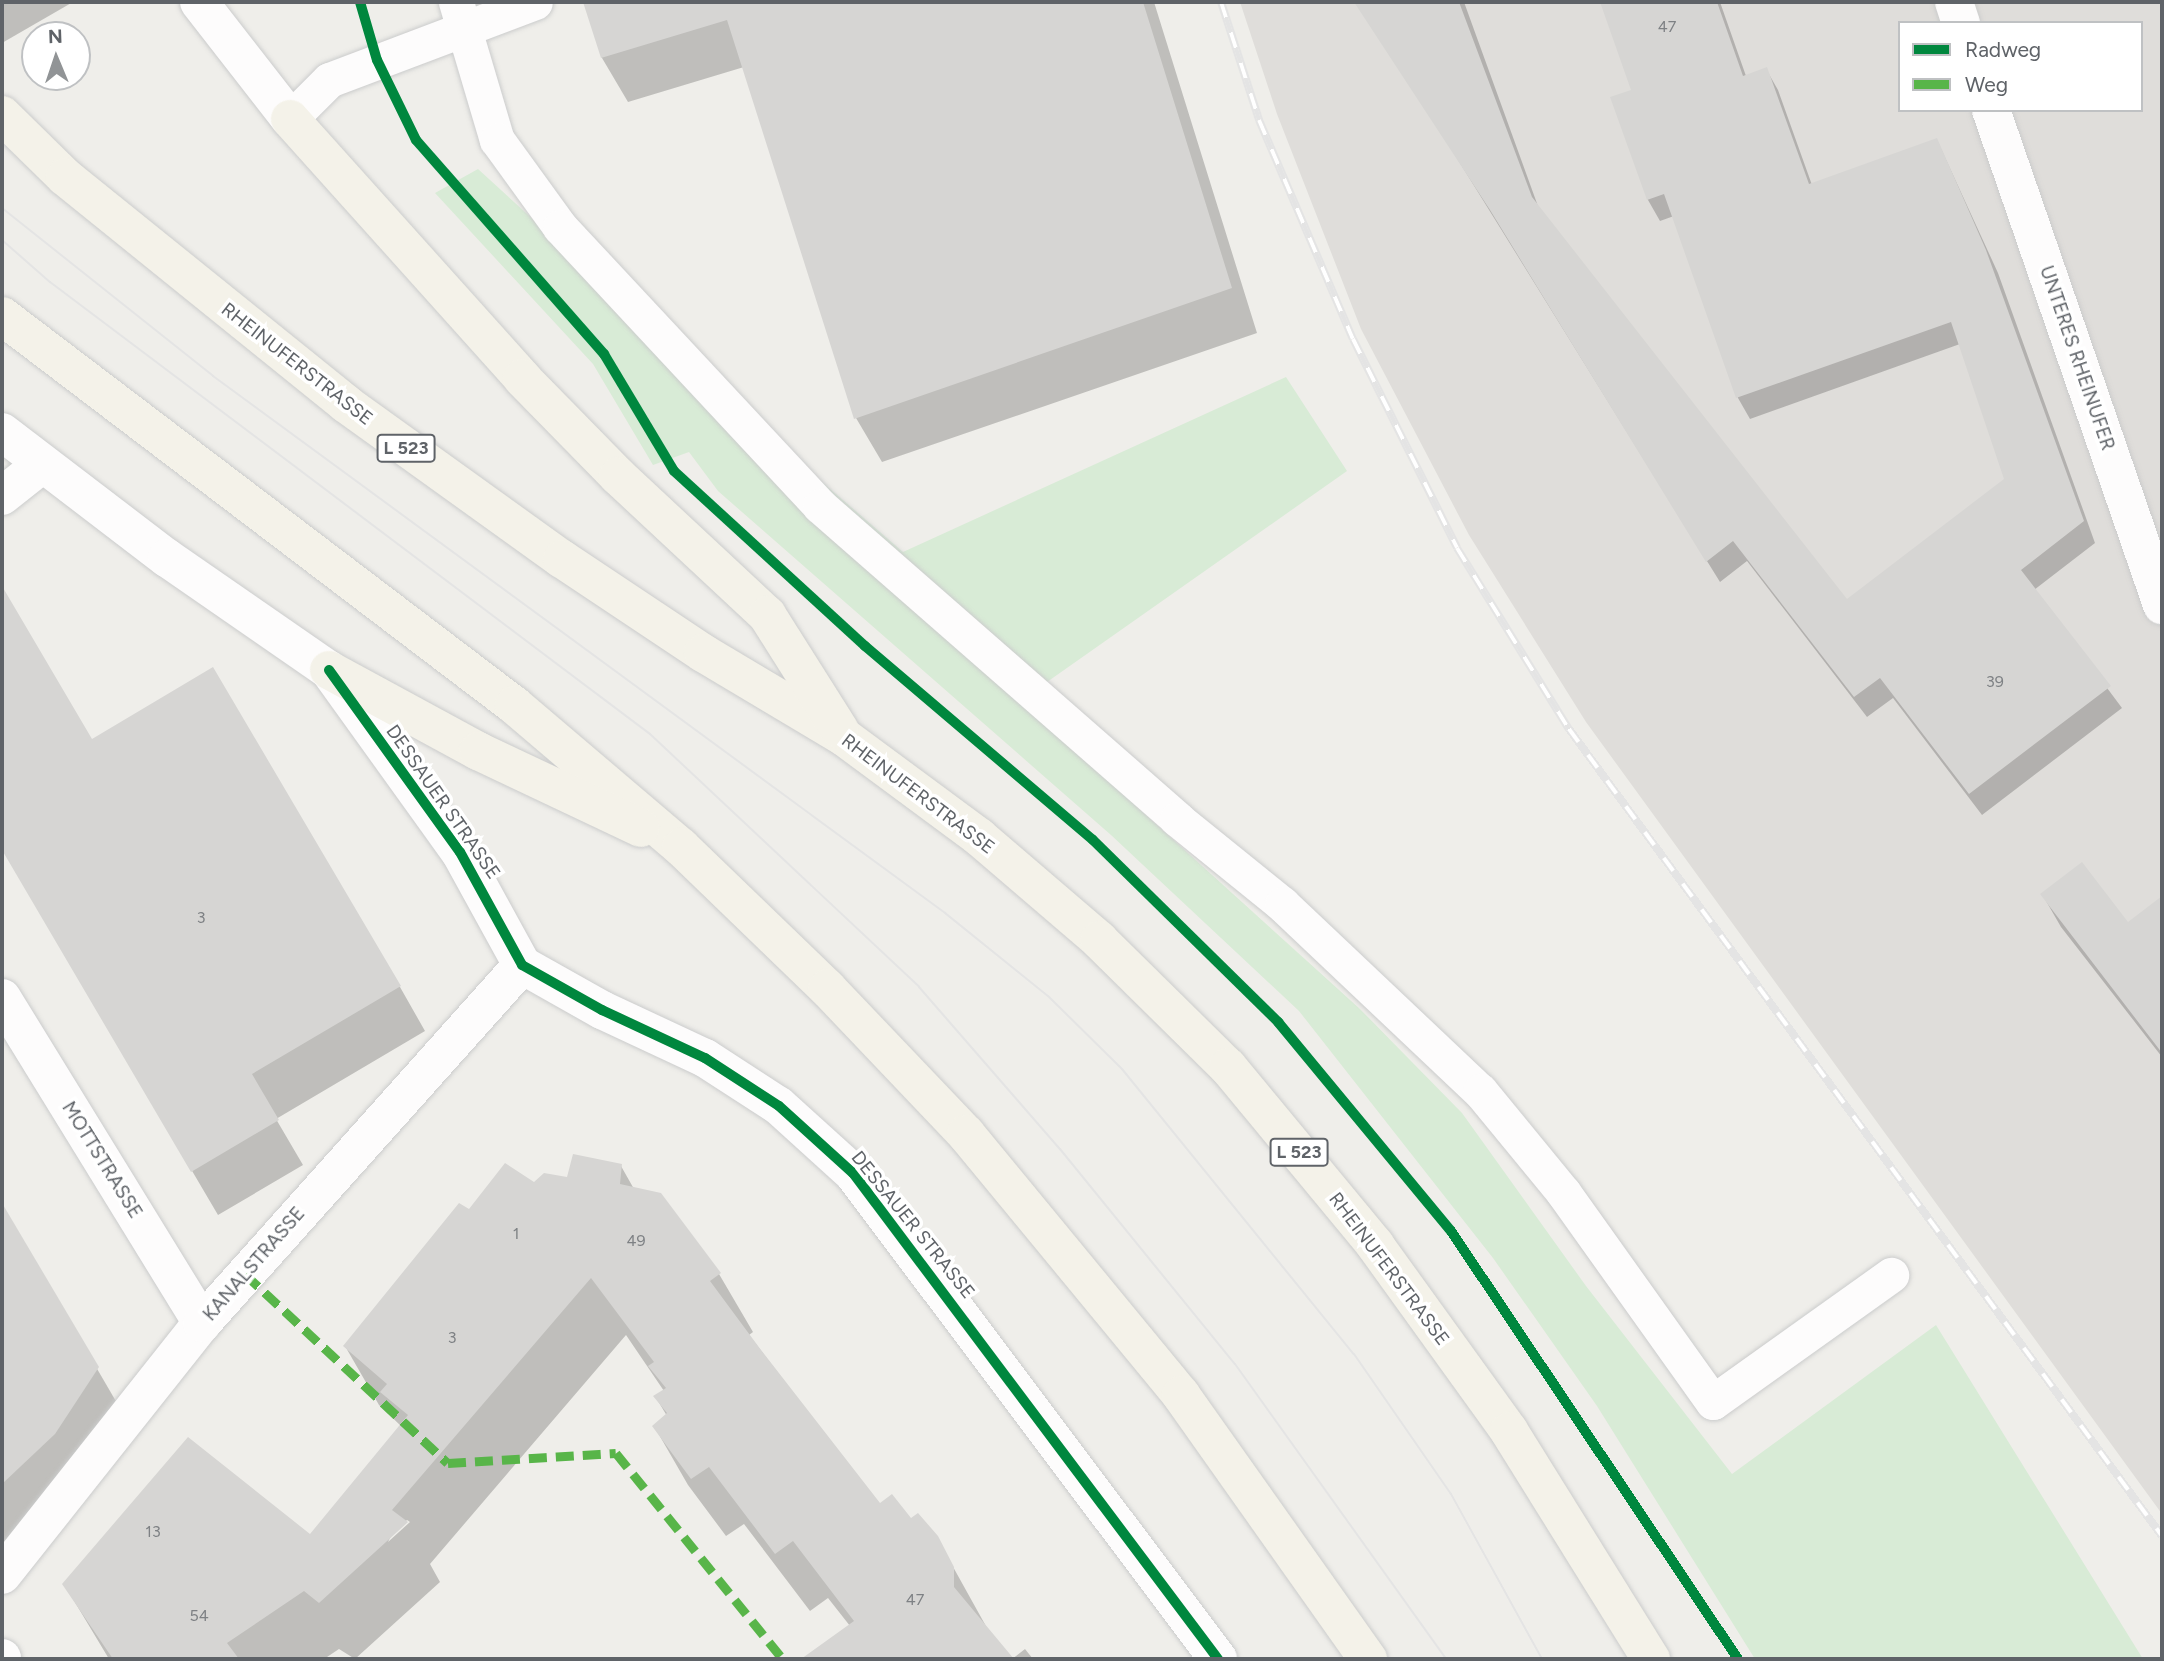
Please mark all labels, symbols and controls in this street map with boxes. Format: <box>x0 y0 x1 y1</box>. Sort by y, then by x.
house number: 47 <box>1658 17 1676 37</box>
north arrow <box>21 21 91 91</box>
legend <box>1898 21 2143 112</box>
text: N <box>48 25 63 48</box>
text: Radweg <box>1965 37 2041 62</box>
text: Weg <box>1965 72 2008 97</box>
street label: UNTERES RHEINUFER <box>2035 263 2119 453</box>
street label: RHEINUFERSTRASSE <box>217 298 377 430</box>
road number: L 523 <box>376 434 436 462</box>
house number: 39 <box>1986 672 2004 692</box>
street label: DESSAUER STRASSE <box>381 720 505 884</box>
street label: RHEINUFERSTRASSE <box>837 729 999 859</box>
house number: 3 <box>197 908 205 928</box>
street label: MOTTSTRASSE <box>57 1098 147 1222</box>
road number: L 523 <box>1269 1138 1329 1167</box>
street label: DESSAUER STRASSE <box>846 1147 980 1303</box>
street label: RHEINUFERSTRASSE <box>1324 1188 1454 1350</box>
street label: KANALSTRASSE <box>198 1202 310 1326</box>
house number: 1 <box>513 1224 519 1244</box>
house number: 49 <box>627 1231 645 1251</box>
house number: 3 <box>448 1328 456 1348</box>
house number: 13 <box>145 1522 161 1542</box>
house number: 47 <box>906 1590 924 1610</box>
house number: 54 <box>189 1606 209 1626</box>

